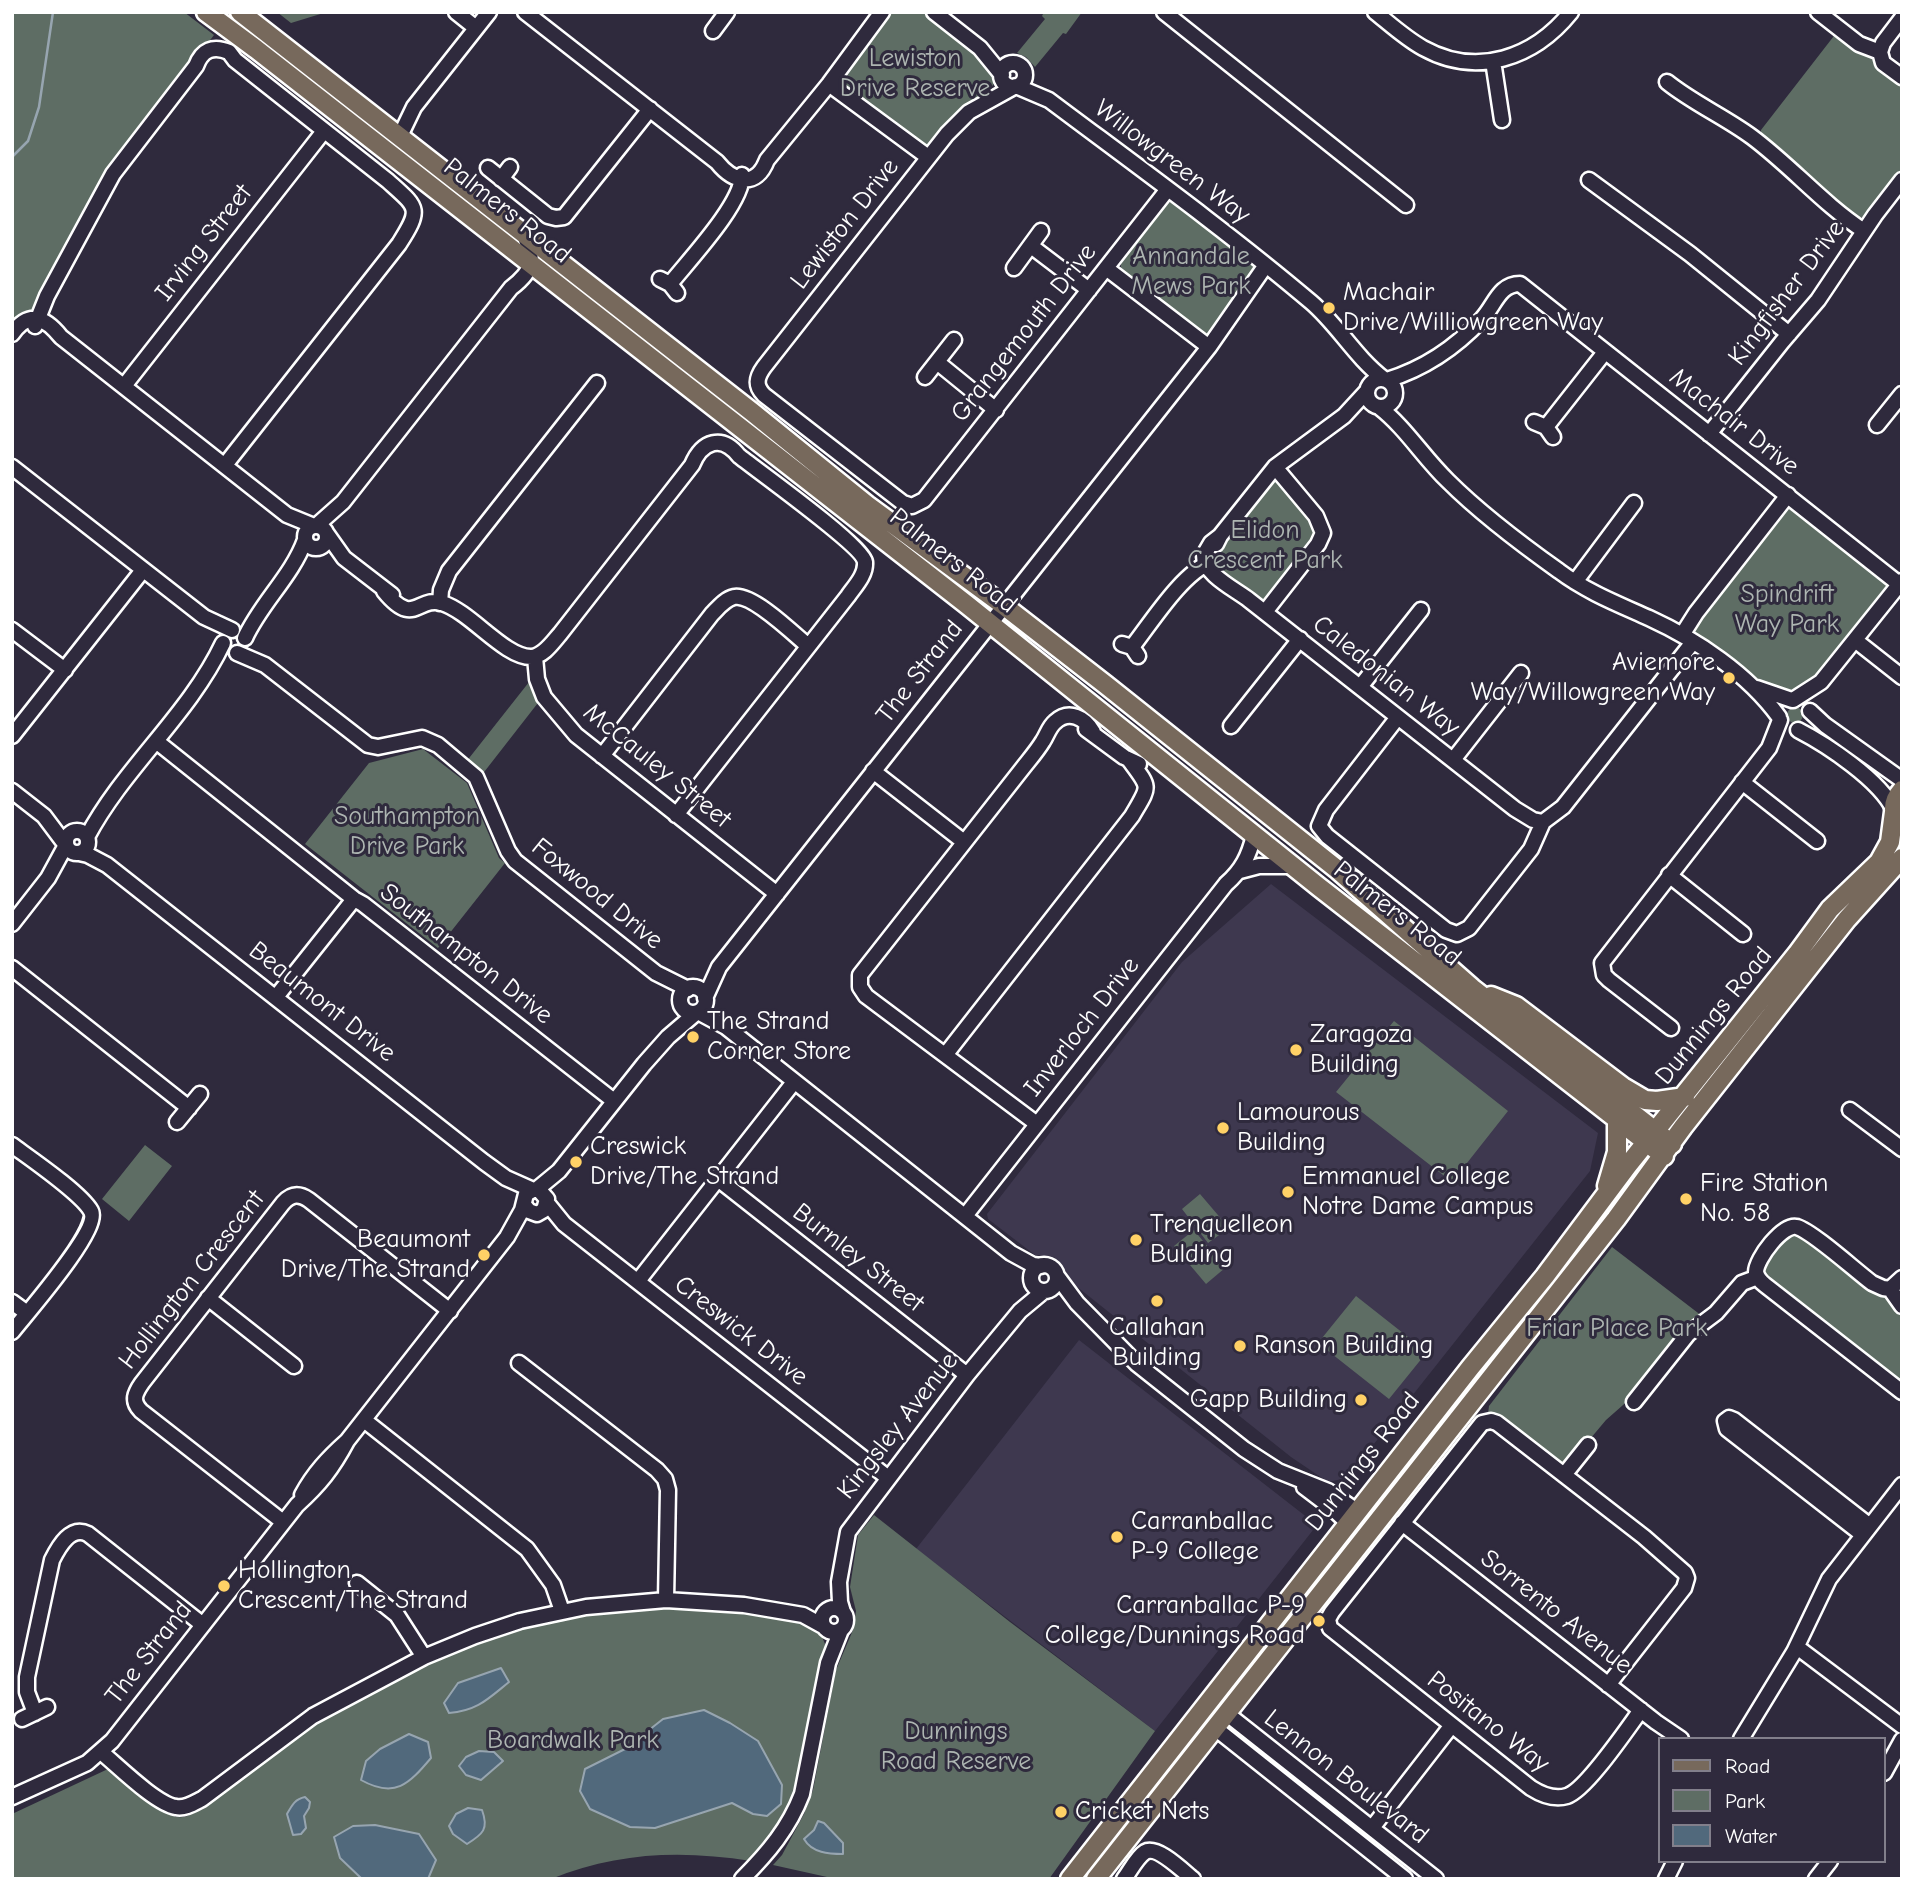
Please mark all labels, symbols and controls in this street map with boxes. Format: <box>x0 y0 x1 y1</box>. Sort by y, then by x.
park label: Lewiston Drive Reserve <box>840 43 990 104</box>
street label: Willowgreen Way <box>1088 93 1256 231</box>
street label: Palmers Road <box>437 152 577 270</box>
street label: Lewiston Drive <box>784 152 906 296</box>
street label: Irving Street <box>149 179 259 307</box>
street label: Kingfisher Drive <box>1722 214 1852 372</box>
street label: Grangemouth Drive <box>945 238 1103 428</box>
park label: Annandale Mews Park <box>1131 241 1251 302</box>
place label: Machair Drive/Williowgreen Way <box>1343 277 1603 338</box>
marker: Machair Drive/Williowgreen Way <box>1321 300 1337 316</box>
street label: Machair Drive <box>1663 362 1805 482</box>
street label: Palmers Road <box>883 502 1023 620</box>
park label: Elidon Crescent Park <box>1187 515 1343 576</box>
park label: Spindrift Way Park <box>1735 579 1839 640</box>
street label: Caledonian Way <box>1306 609 1466 743</box>
street label: The Strand <box>870 614 970 730</box>
place label: Aviemore Way/Willowgreen Way <box>1471 647 1715 708</box>
marker: Aviemore Way/Willowgreen Way <box>1721 670 1737 686</box>
street label: McCauley Street <box>577 697 737 835</box>
park label: Southampton Drive Park <box>334 801 480 862</box>
street label: Foxwood Drive <box>525 832 669 956</box>
street label: Palmers Road <box>1327 855 1467 973</box>
street label: Southampton Drive <box>373 877 559 1031</box>
street label: Beaumont Drive <box>242 935 402 1069</box>
street label: Dunnings Road <box>1649 941 1779 1091</box>
street label: Inverloch Drive <box>1018 951 1146 1103</box>
place label: The Strand Corner Store <box>707 1006 851 1068</box>
place label: Zaragoza Building <box>1310 1019 1413 1080</box>
marker: The Strand Corner Store <box>685 1029 701 1045</box>
marker: Zaragoza Building <box>1288 1042 1304 1058</box>
place label: Lamourous Building <box>1237 1097 1359 1158</box>
marker: Lamourous Building <box>1215 1120 1231 1136</box>
place label: Creswick Drive/The Strand <box>590 1131 779 1192</box>
marker: Creswick Drive/The Strand <box>568 1154 584 1170</box>
place label: Emmanuel College Notre Dame Campus <box>1302 1161 1533 1222</box>
place label: Fire Station No. 58 <box>1700 1168 1828 1230</box>
street label: Hollington Crescent <box>112 1184 272 1376</box>
marker: Emmanuel College Notre Dame Campus <box>1280 1184 1296 1200</box>
marker: Fire Station No. 58 <box>1678 1191 1694 1207</box>
street label: Burnley Street <box>786 1197 930 1319</box>
place label: Trenquelleon Bulding <box>1150 1209 1293 1270</box>
place label: Beaumont Drive/The Strand <box>281 1224 470 1286</box>
marker: Trenquelleon Bulding <box>1128 1232 1144 1248</box>
marker: Beaumont Drive/The Strand <box>476 1247 492 1263</box>
street label: Creswick Drive <box>668 1269 814 1393</box>
marker: Callahan Building <box>1149 1293 1165 1309</box>
place label: Callahan Building <box>1109 1312 1205 1374</box>
park label: Friar Place Park <box>1526 1313 1708 1345</box>
place label: Ranson Building <box>1254 1330 1433 1362</box>
marker: Ranson Building <box>1232 1338 1248 1354</box>
street label: Kingsley Avenue <box>831 1346 965 1506</box>
place label: Gapp Building <box>1190 1384 1347 1416</box>
street label: Dunnings Road <box>1299 1386 1427 1538</box>
marker: Gapp Building <box>1353 1392 1369 1408</box>
place label: Carranballac P-9 College <box>1131 1506 1273 1568</box>
marker: Carranballac P-9 College <box>1109 1529 1125 1545</box>
street label: Sorrento Avenue <box>1474 1543 1638 1681</box>
place label: Hollington Crescent/The Strand <box>238 1555 468 1616</box>
marker: Hollington Crescent/The Strand <box>216 1578 232 1594</box>
place label: Carranballac P-9 College/Dunnings Road <box>1045 1590 1305 1652</box>
street label: The Strand <box>99 1595 199 1711</box>
marker: Carranballac P-9 College/Dunnings Road <box>1311 1613 1327 1629</box>
street label: Positano Way <box>1421 1665 1555 1779</box>
street label: Lennon Boulevard <box>1258 1703 1434 1851</box>
park label: Dunnings Road Reserve <box>881 1716 1031 1778</box>
park label: Boardwalk Park <box>487 1725 659 1757</box>
legend <box>1658 1737 1886 1863</box>
text: Road <box>1725 1754 1770 1778</box>
text: Park <box>1725 1789 1765 1813</box>
place label: Cricket Nets <box>1075 1796 1209 1828</box>
marker: Cricket Nets <box>1053 1804 1069 1820</box>
text: Water <box>1725 1824 1777 1848</box>

